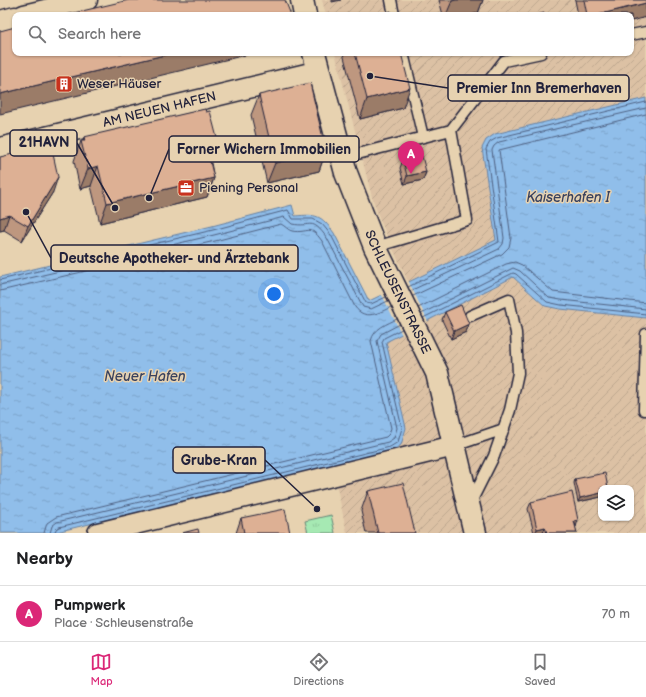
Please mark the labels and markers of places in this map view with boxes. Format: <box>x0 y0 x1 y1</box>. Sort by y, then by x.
building icon: Weser Häuser <box>54 74 74 94</box>
callout: Premier Inn Bremerhaven <box>448 75 629 101</box>
place label: Weser Häuser <box>77 76 161 92</box>
callout: 21HAVN <box>10 130 77 156</box>
callout: Forner Wichern Immobilien <box>169 136 359 162</box>
pin: A <box>398 141 424 174</box>
office icon: Piening Personal <box>176 178 196 198</box>
place label: Piening Personal <box>199 180 298 196</box>
callout: Deutsche Apotheker- und Ärztebank <box>51 245 298 271</box>
callout: Grube-Kran <box>173 447 265 473</box>

